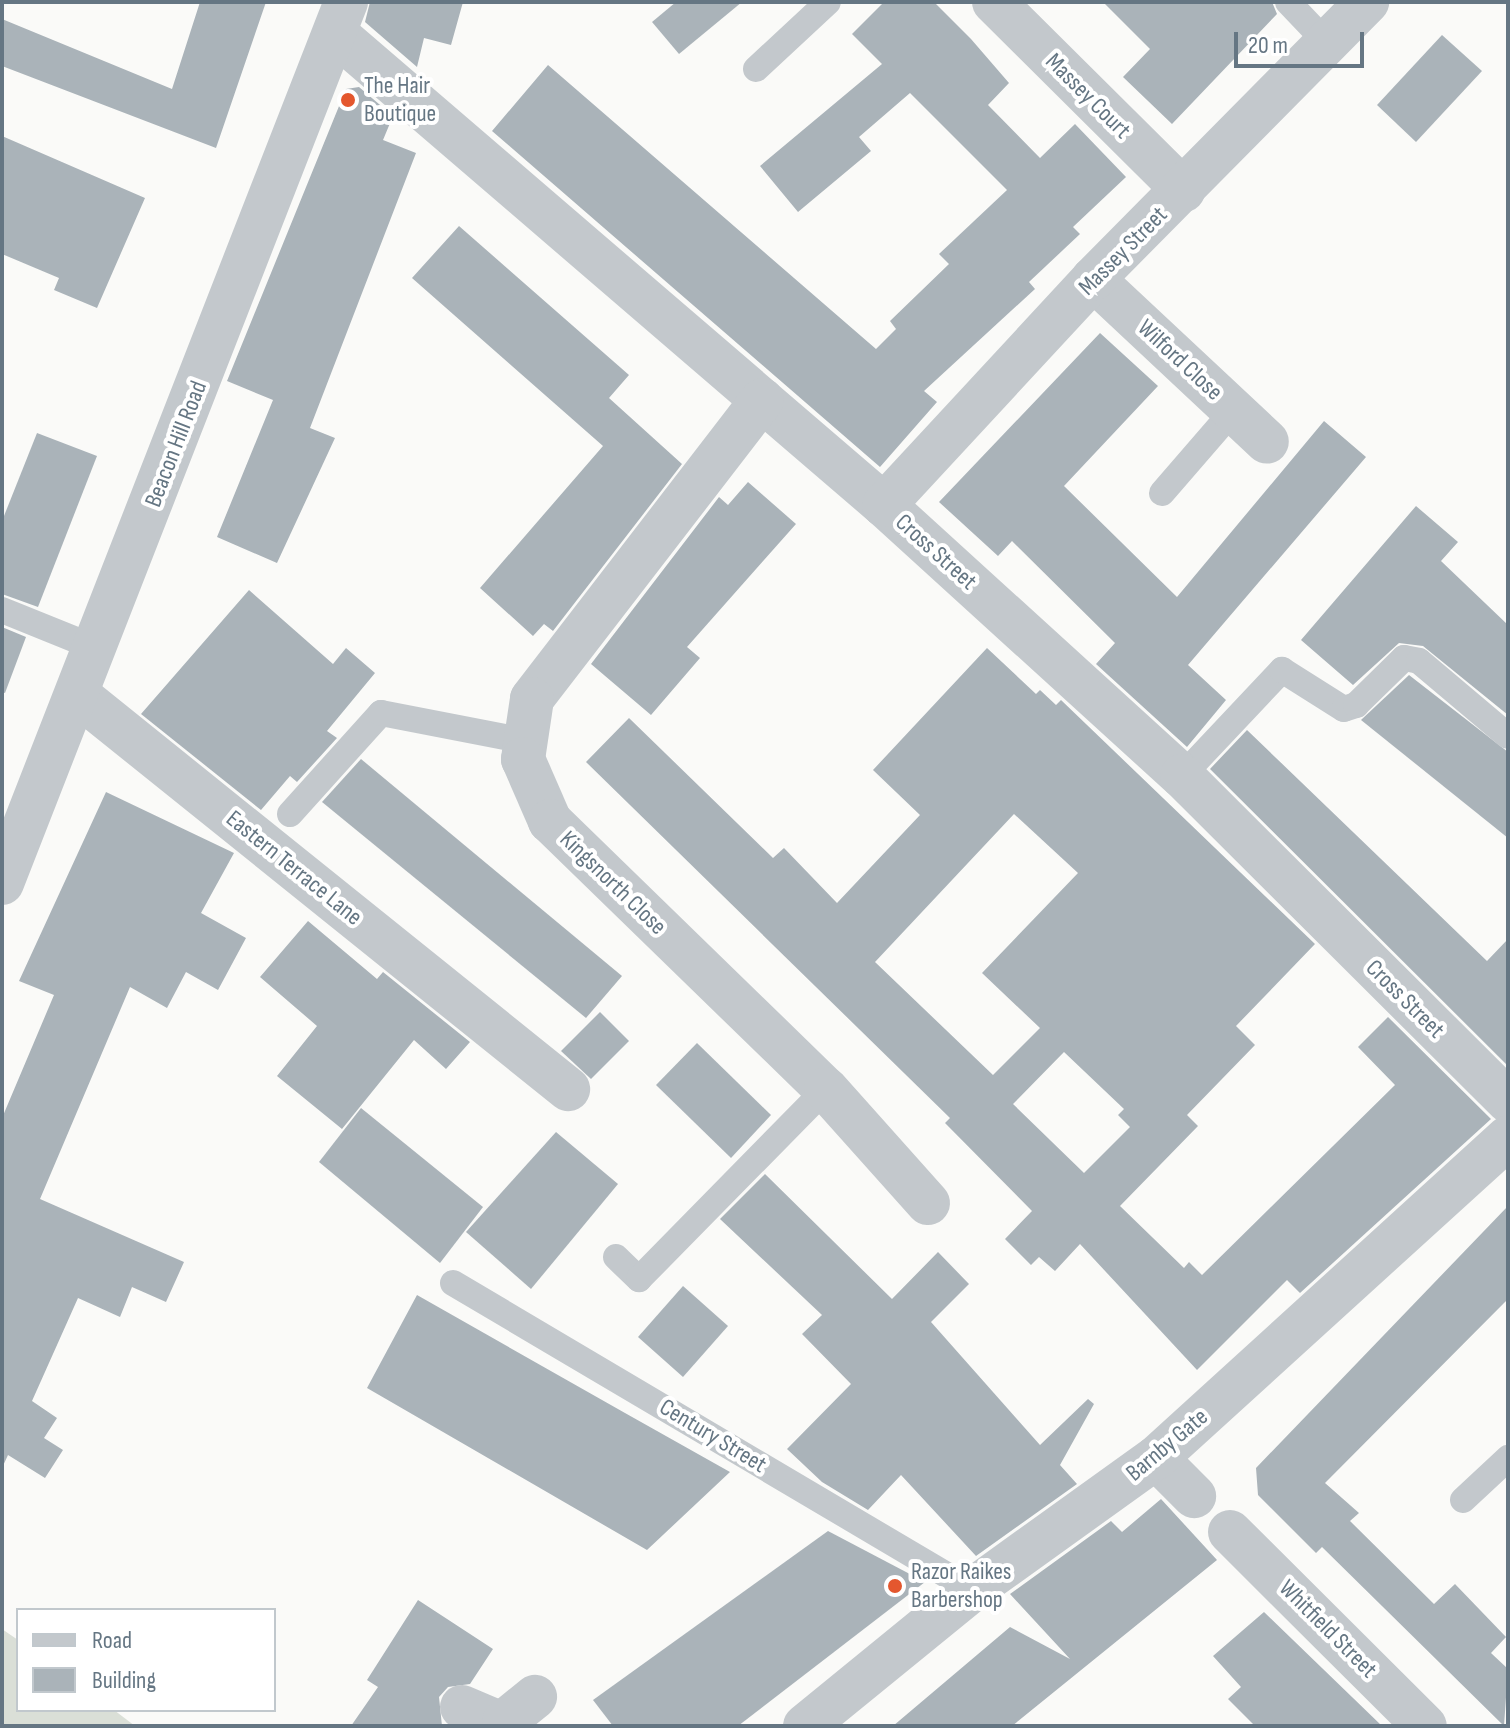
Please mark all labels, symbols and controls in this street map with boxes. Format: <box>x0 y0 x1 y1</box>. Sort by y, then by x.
scale bar <box>1238 16 1368 66</box>
text: 20 m <box>1248 31 1288 60</box>
street label: Massey Court <box>1039 47 1137 145</box>
place label: The Hair Boutique <box>364 72 436 128</box>
marker: The Hair Boutique <box>339 91 357 109</box>
street label: Massey Street <box>1073 201 1173 301</box>
street label: Wilford Close <box>1132 313 1228 407</box>
street label: Beacon Hill Road <box>139 377 213 511</box>
street label: Cross Street <box>889 508 983 596</box>
street label: Eastern Terrace Lane <box>220 804 368 932</box>
street label: Kingsnorth Close <box>554 825 672 941</box>
street label: Cross Street <box>1360 954 1450 1044</box>
street label: Century Street <box>654 1393 772 1479</box>
street label: Barnby Gate <box>1120 1403 1214 1487</box>
place label: Razor Raikes Barbershop <box>911 1558 1011 1614</box>
street label: Whitfield Street <box>1273 1574 1383 1684</box>
marker: Razor Raikes Barbershop <box>886 1577 904 1595</box>
legend <box>16 1608 276 1712</box>
text: Road <box>92 1626 132 1655</box>
text: Building <box>92 1666 156 1695</box>

